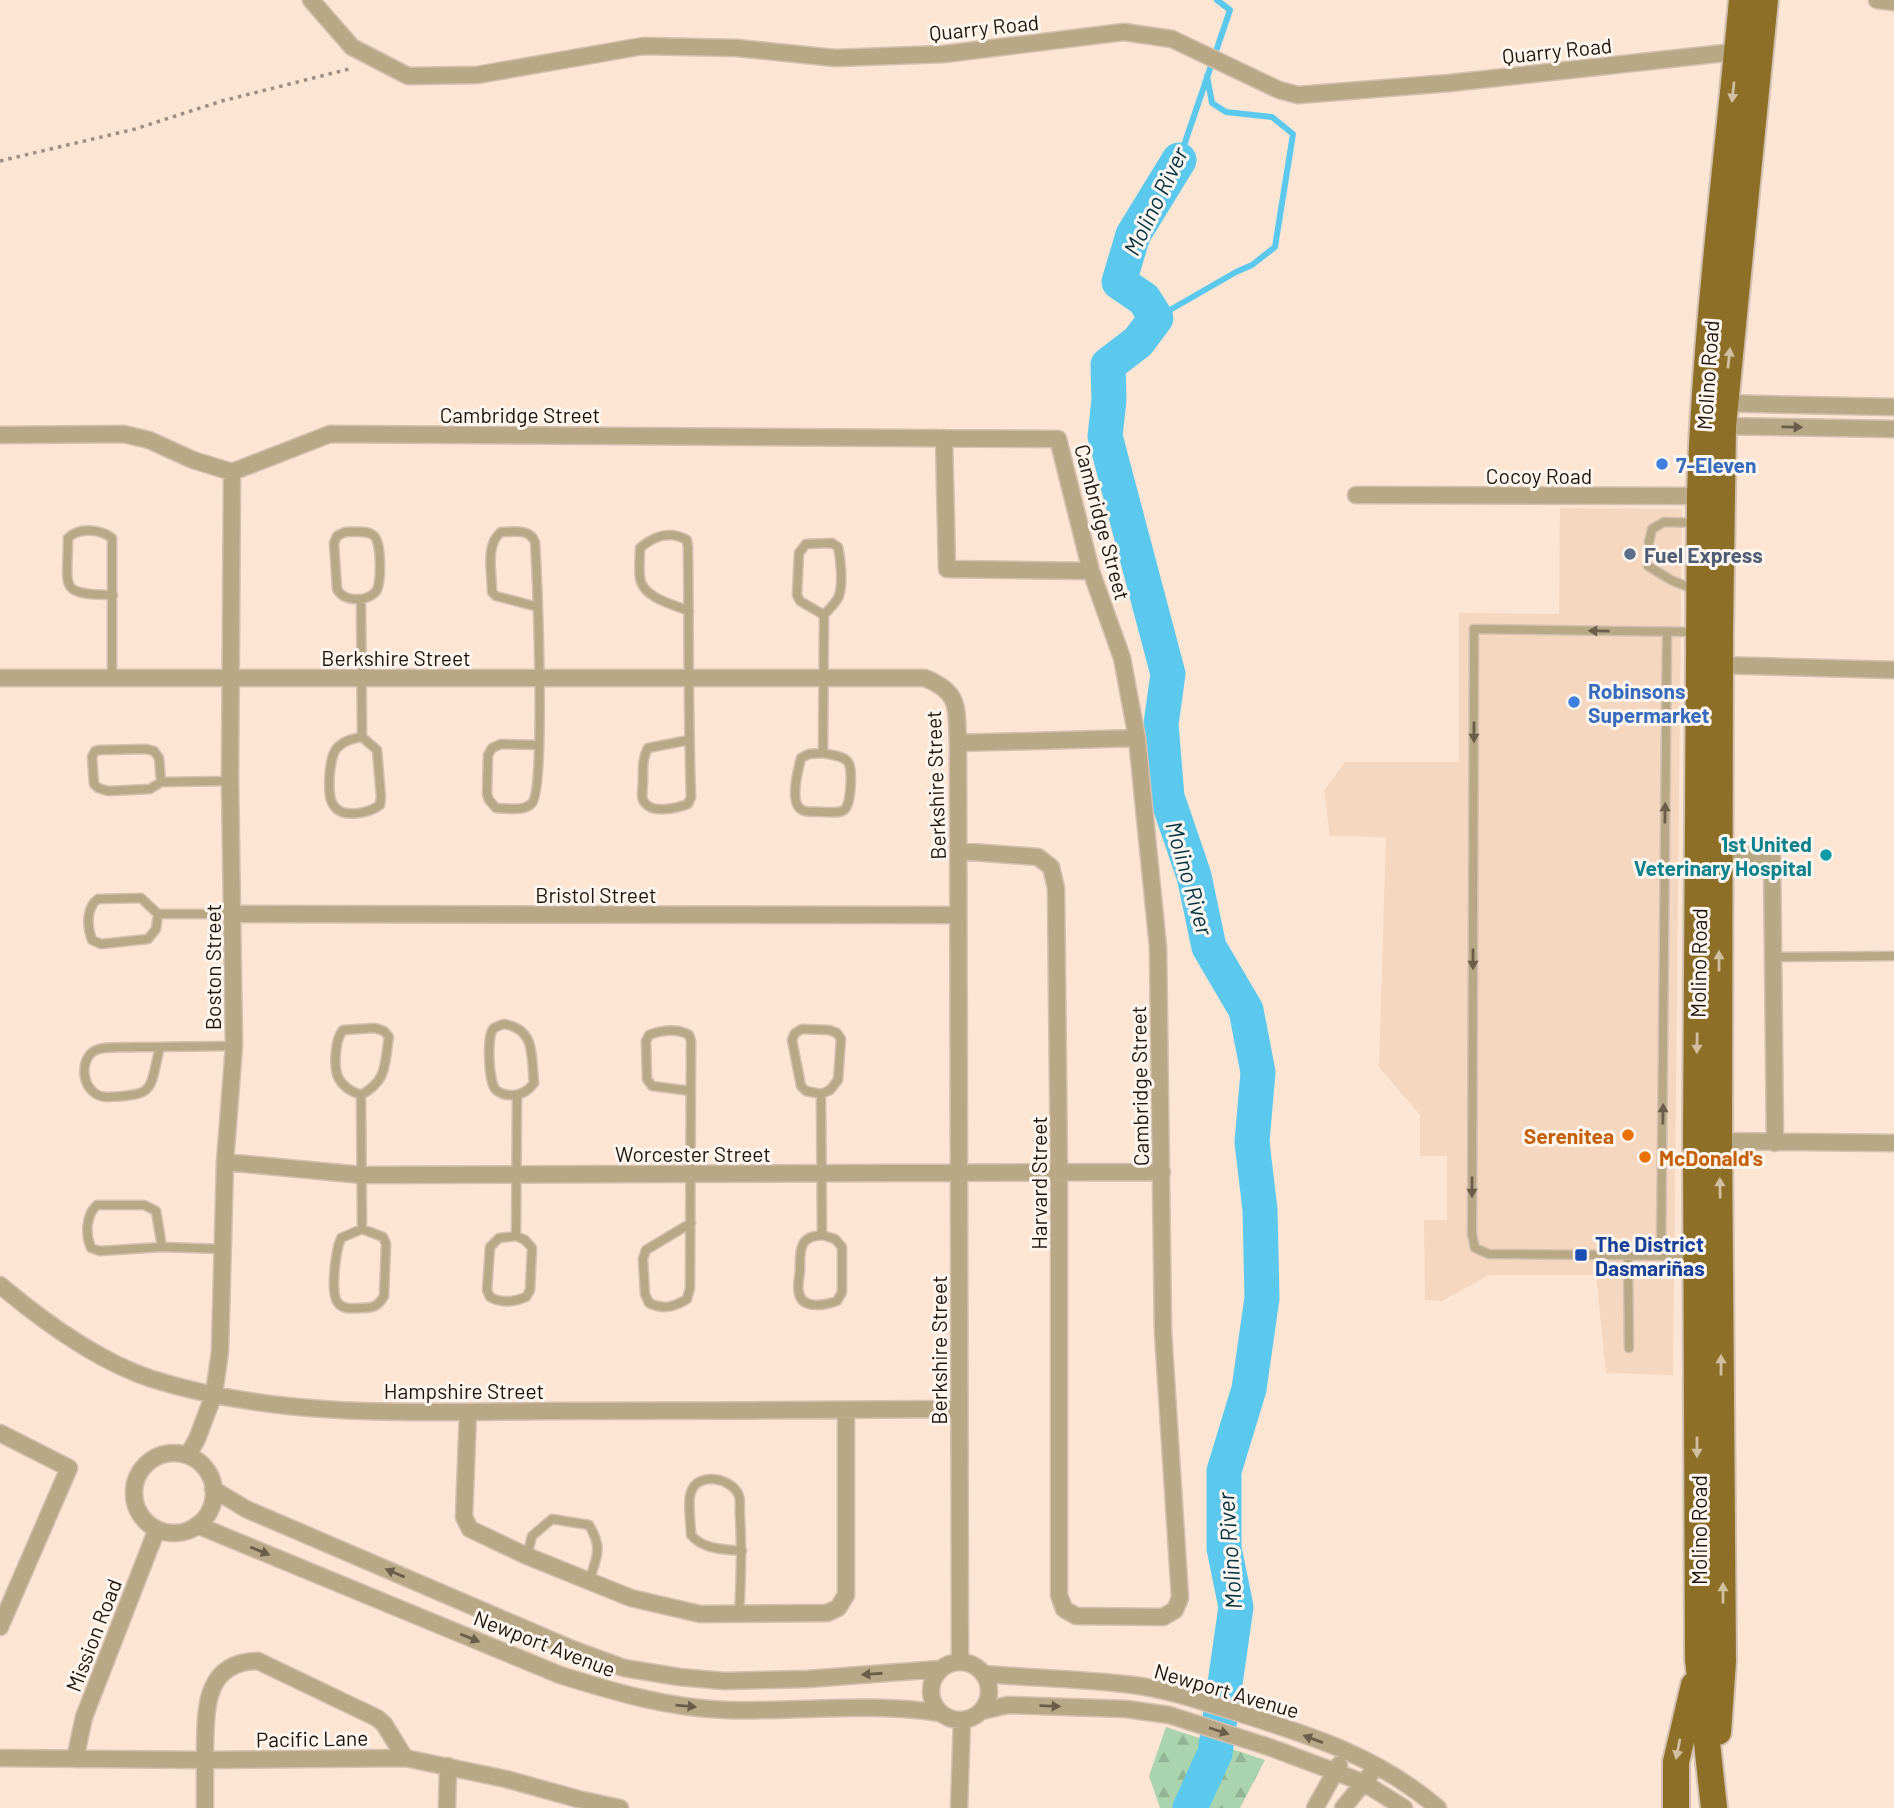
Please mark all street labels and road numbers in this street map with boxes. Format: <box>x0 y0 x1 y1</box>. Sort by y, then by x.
street label: Quarry Road <box>928 9 1040 45</box>
street label: Quarry Road <box>1501 32 1613 68</box>
street label: Molino Road <box>1691 319 1723 431</box>
street label: Cambridge Street <box>440 402 600 427</box>
street label: Cambridge Street <box>1070 441 1136 603</box>
street label: Cocoy Road <box>1486 463 1592 488</box>
street label: Berkshire Street <box>321 645 471 670</box>
street label: Berkshire Street <box>920 710 950 860</box>
street label: Bristol Street <box>535 882 657 907</box>
street label: Boston Street <box>200 904 225 1030</box>
street label: Molino Road <box>1685 908 1711 1018</box>
street label: Cambridge Street <box>1125 1006 1153 1166</box>
street label: Harvard Street <box>1026 1116 1051 1250</box>
street label: Worcester Street <box>615 1141 771 1166</box>
street label: Berkshire Street <box>926 1275 951 1425</box>
street label: Hampshire Street <box>384 1378 544 1403</box>
street label: Molino Road <box>1686 1475 1711 1585</box>
street label: Mission Road <box>60 1575 126 1695</box>
street label: Newport Avenue <box>471 1605 619 1681</box>
street label: Newport Avenue <box>1152 1657 1302 1723</box>
street label: Pacific Lane <box>256 1725 368 1751</box>

